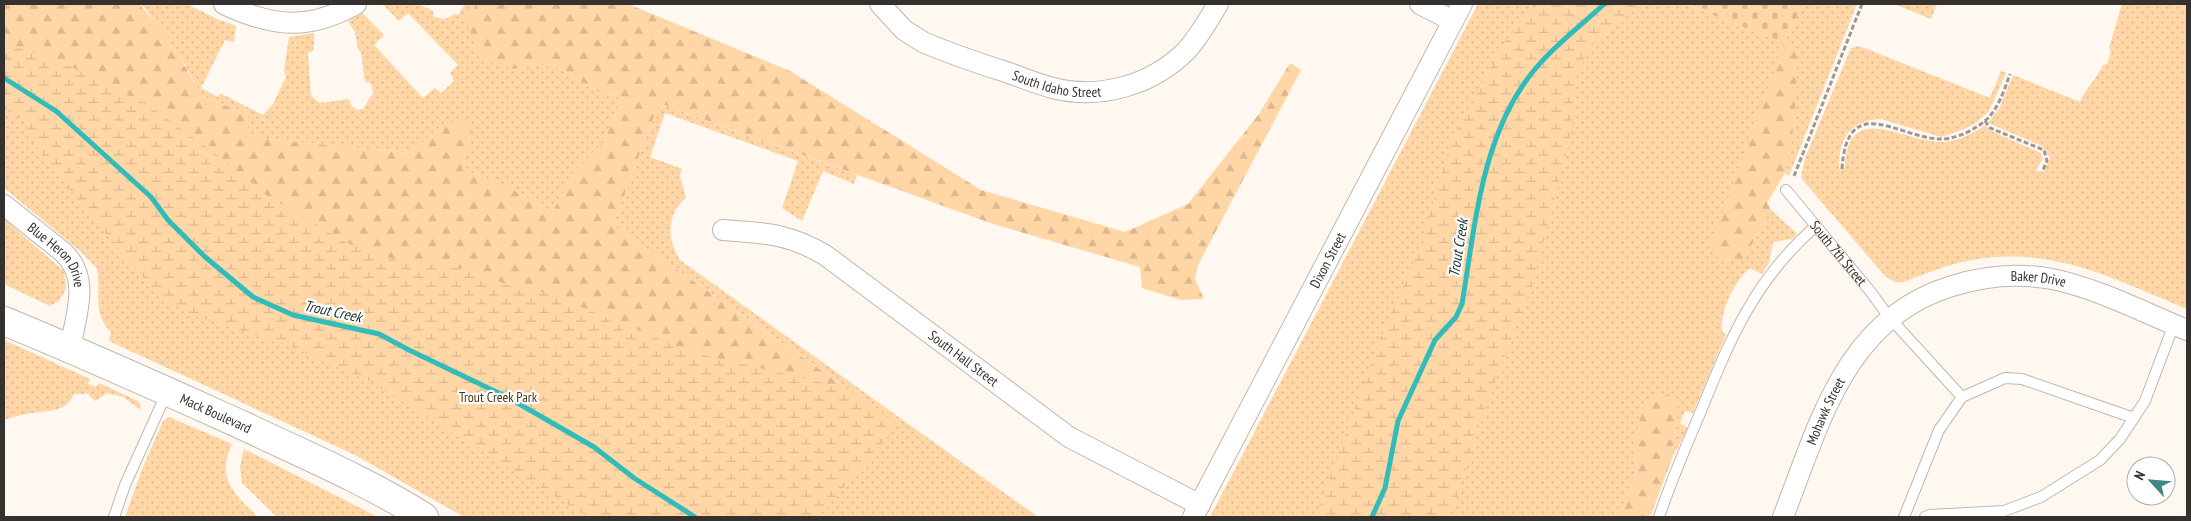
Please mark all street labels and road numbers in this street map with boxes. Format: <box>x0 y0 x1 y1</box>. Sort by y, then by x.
street label: South Idaho Street <box>1010 66 1102 101</box>
street label: South 7th Street <box>1806 217 1871 289</box>
street label: Blue Heron Drive <box>24 218 88 288</box>
street label: Dixon Street <box>1306 229 1350 291</box>
street label: Baker Drive <box>2011 267 2068 291</box>
street label: South Hall Street <box>925 326 1002 390</box>
street label: Mohawk Street <box>1802 374 1849 447</box>
street label: Mack Boulevard <box>177 389 254 437</box>

